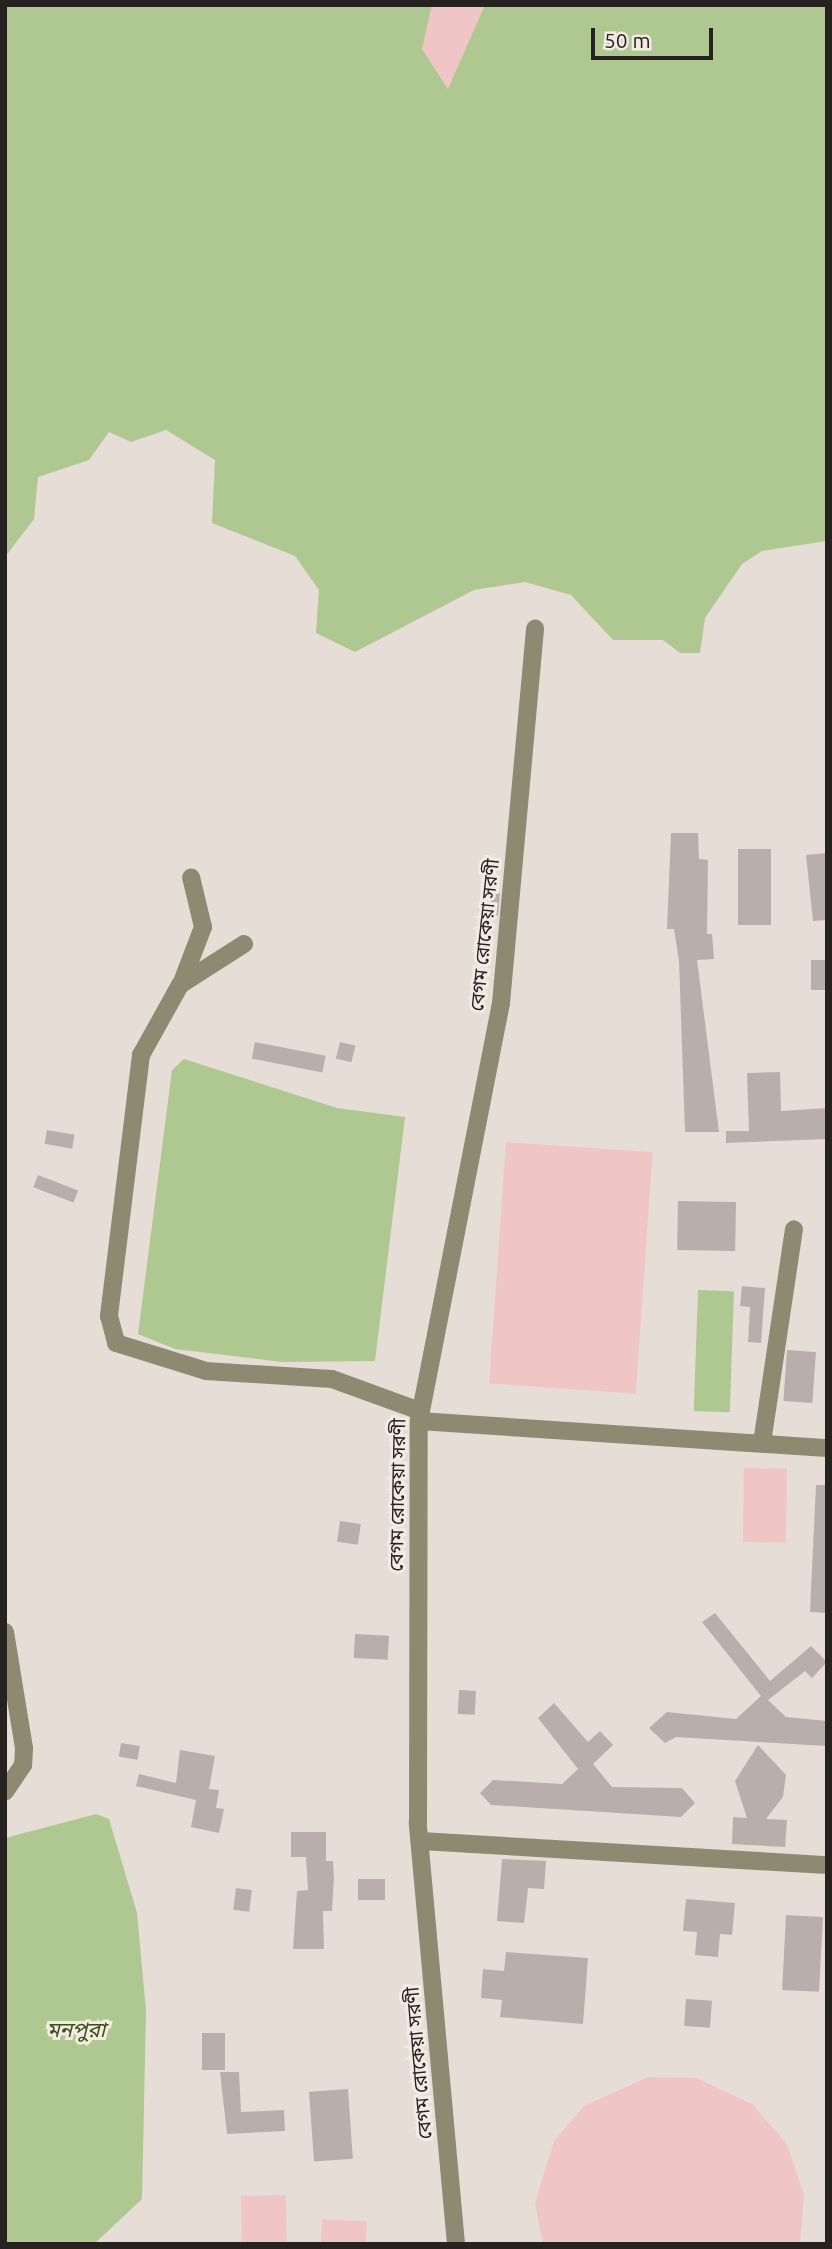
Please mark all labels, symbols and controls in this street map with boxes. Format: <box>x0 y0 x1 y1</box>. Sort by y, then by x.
scale bar <box>594 14 716 58</box>
text: 50 m <box>604 28 651 52</box>
street label: বেগম রোকেয়া সরণী <box>466 858 504 1012</box>
street label: বেগম রোকেয়া সরণী <box>385 1418 411 1572</box>
street label: বেগম রোকেয়া সরণী <box>401 1986 437 2140</box>
water label: মনপুরা <box>47 2016 105 2042</box>

